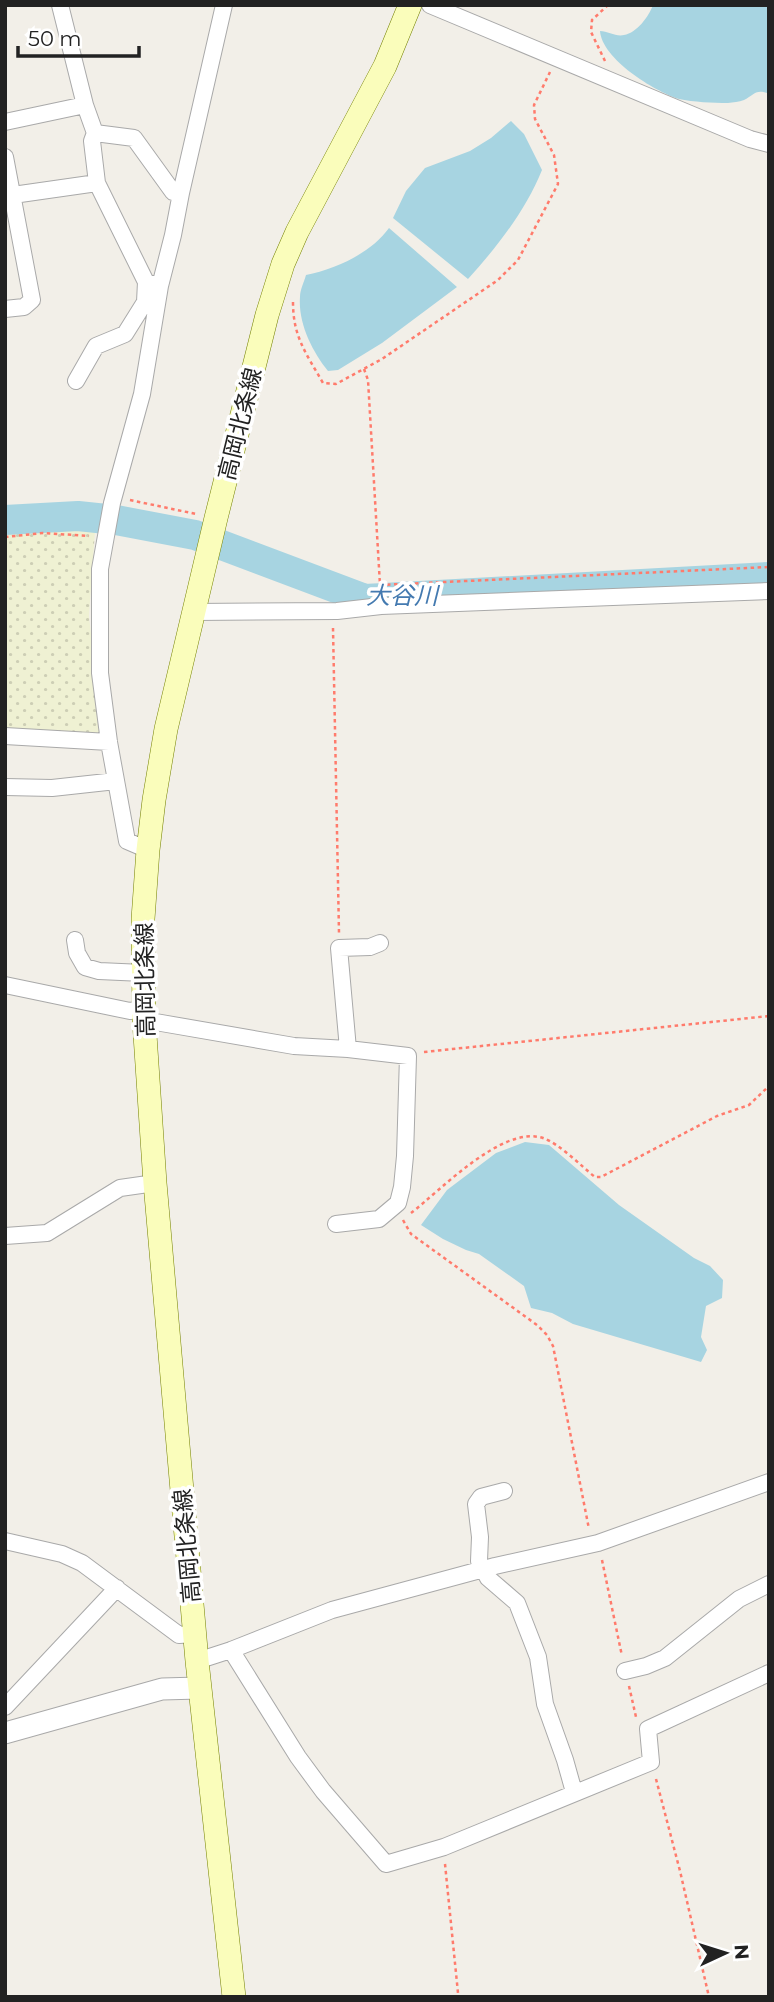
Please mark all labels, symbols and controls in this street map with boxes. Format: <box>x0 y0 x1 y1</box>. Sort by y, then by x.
scale bar <box>18 14 138 58</box>
text: 50 m <box>28 26 82 51</box>
street label: 高岡北条線 <box>213 365 267 483</box>
water label: 大谷川 <box>366 581 441 610</box>
street label: 高岡北条線 <box>130 922 160 1038</box>
street label: 高岡北条線 <box>168 1487 206 1605</box>
north arrow <box>690 1918 760 1988</box>
text: N <box>729 1943 753 1960</box>

